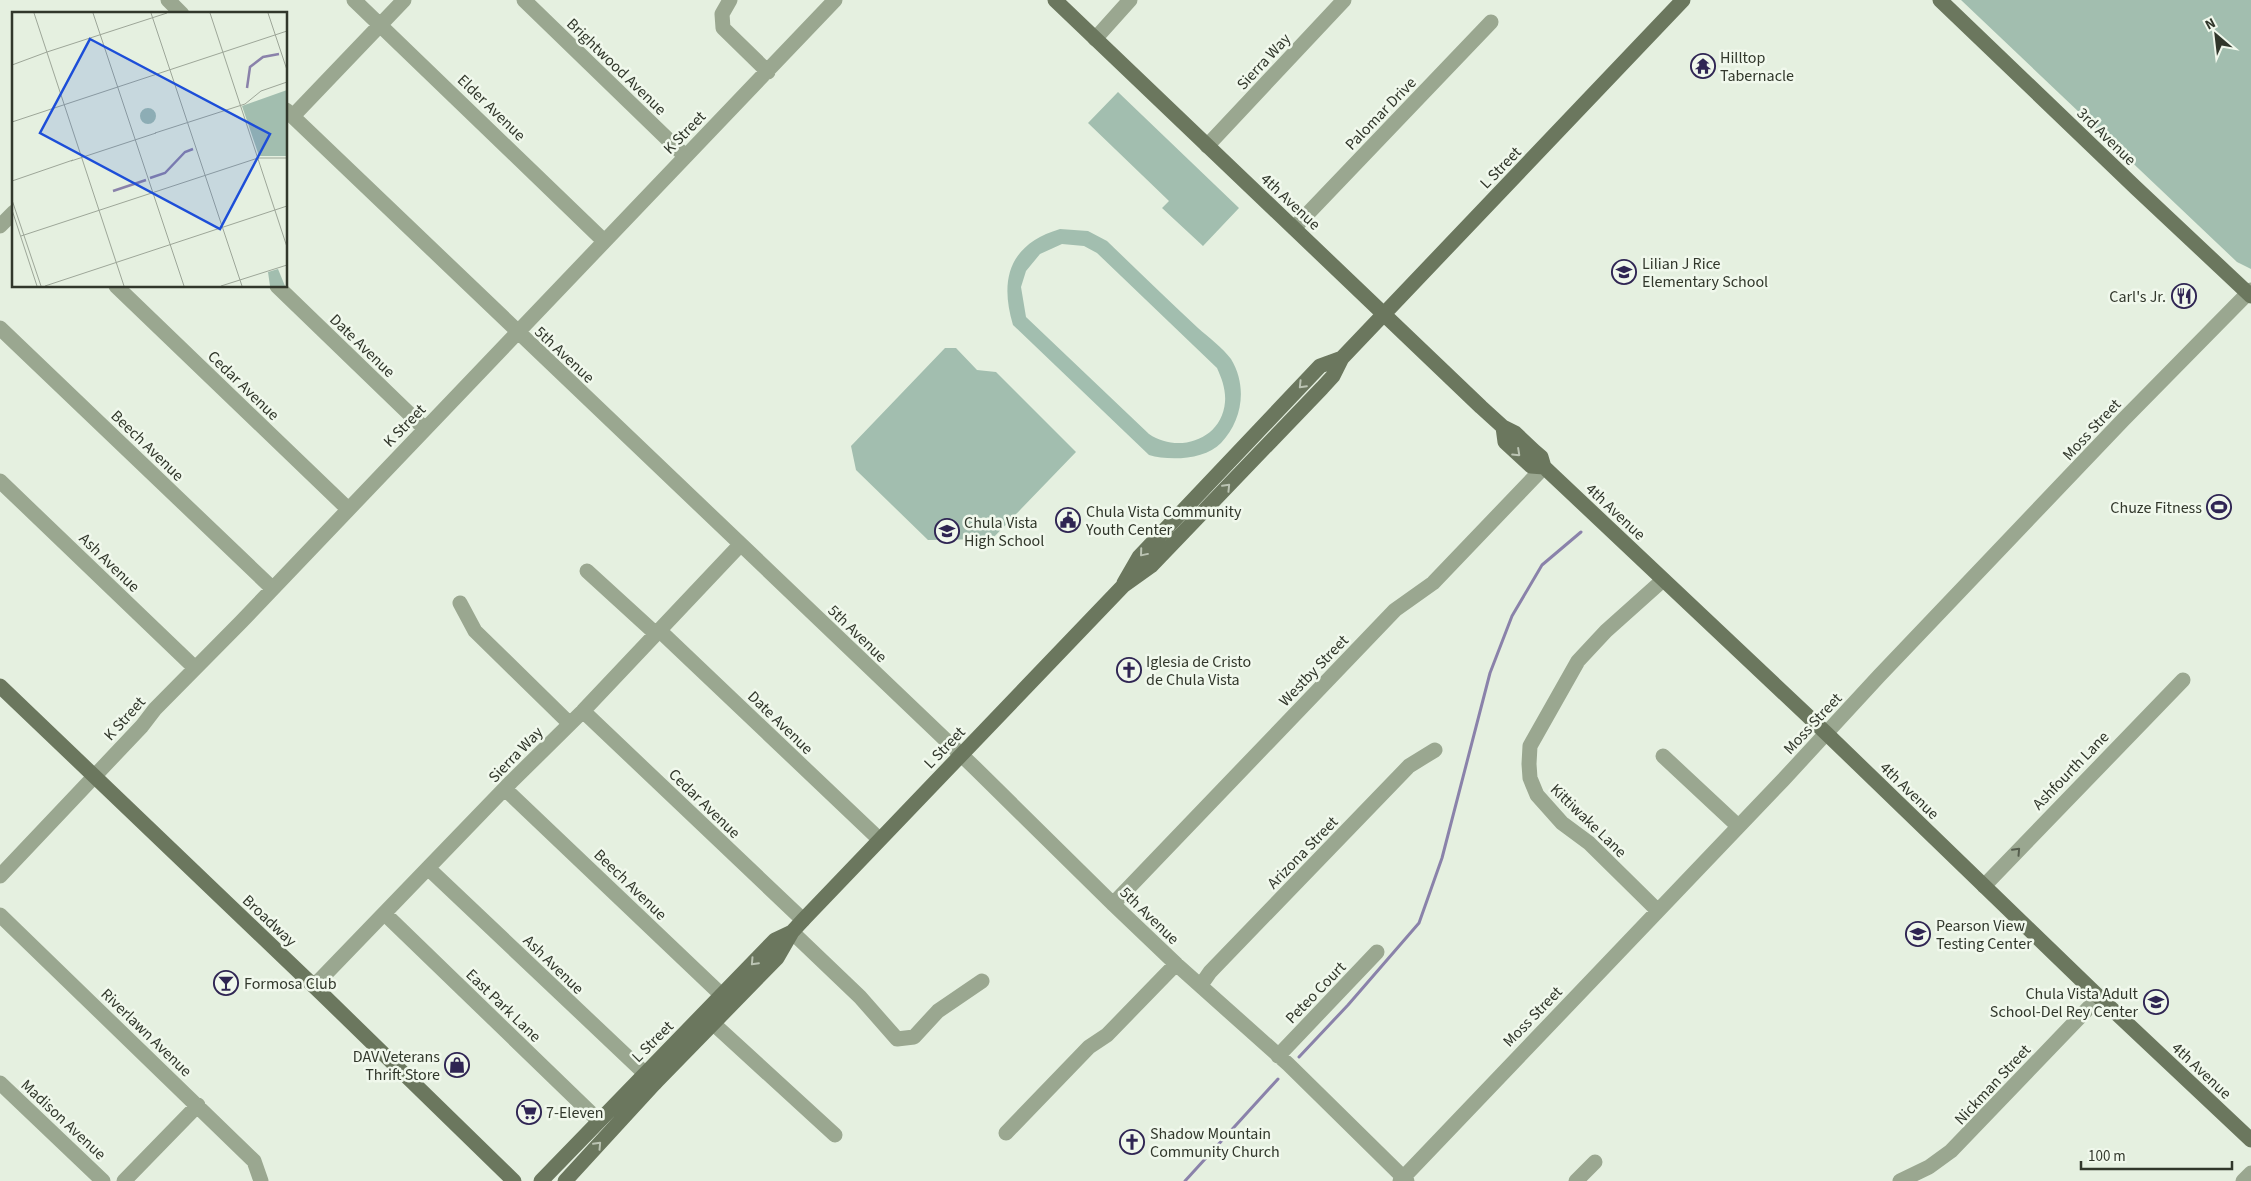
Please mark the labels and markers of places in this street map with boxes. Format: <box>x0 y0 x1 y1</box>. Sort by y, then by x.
place label: Hilltop Tabernacle <box>1720 47 1794 87</box>
temple icon: Hilltop Tabernacle <box>1690 53 1716 79</box>
place label: Lilian J Rice Elementary School <box>1642 253 1768 293</box>
school or university icon: Lilian J Rice Elementary School <box>1611 259 1637 285</box>
restaurant icon: Carl's Jr. <box>2171 283 2197 309</box>
place label: Carl's Jr. <box>2109 286 2166 308</box>
sports icon: Chuze Fitness <box>2206 494 2232 520</box>
place label: Chuze Fitness <box>2110 497 2202 519</box>
place label: Chula Vista Community Youth Center <box>1085 501 1242 541</box>
public building icon: Chula Vista Community Youth Center <box>1055 507 1081 533</box>
place label: Chula Vista High School <box>964 512 1044 552</box>
school or university icon: Chula Vista High School <box>934 518 960 544</box>
place label: Iglesia de Cristo de Chula Vista <box>1146 651 1251 691</box>
church icon: Iglesia de Cristo de Chula Vista <box>1116 657 1142 683</box>
place label: Pearson View Testing Center <box>1936 915 2032 955</box>
school or university icon: Pearson View Testing Center <box>1905 921 1931 947</box>
bar icon: Formosa Club <box>213 970 239 996</box>
place label: Formosa Club <box>244 973 337 995</box>
place label: Chula Vista Adult School-Del Rey Center <box>1990 983 2139 1023</box>
school or university icon: Chula Vista Adult School-Del Rey Center <box>2143 989 2169 1015</box>
place label: DAV Veterans Thrift Store <box>353 1046 440 1086</box>
shop icon: DAV Veterans Thrift Store <box>444 1052 470 1078</box>
supermarket icon: 7-Eleven <box>516 1099 542 1125</box>
place label: 7-Eleven <box>546 1102 604 1124</box>
place label: Shadow Mountain Community Church <box>1150 1123 1280 1163</box>
church icon: Shadow Mountain Community Church <box>1119 1129 1145 1155</box>

